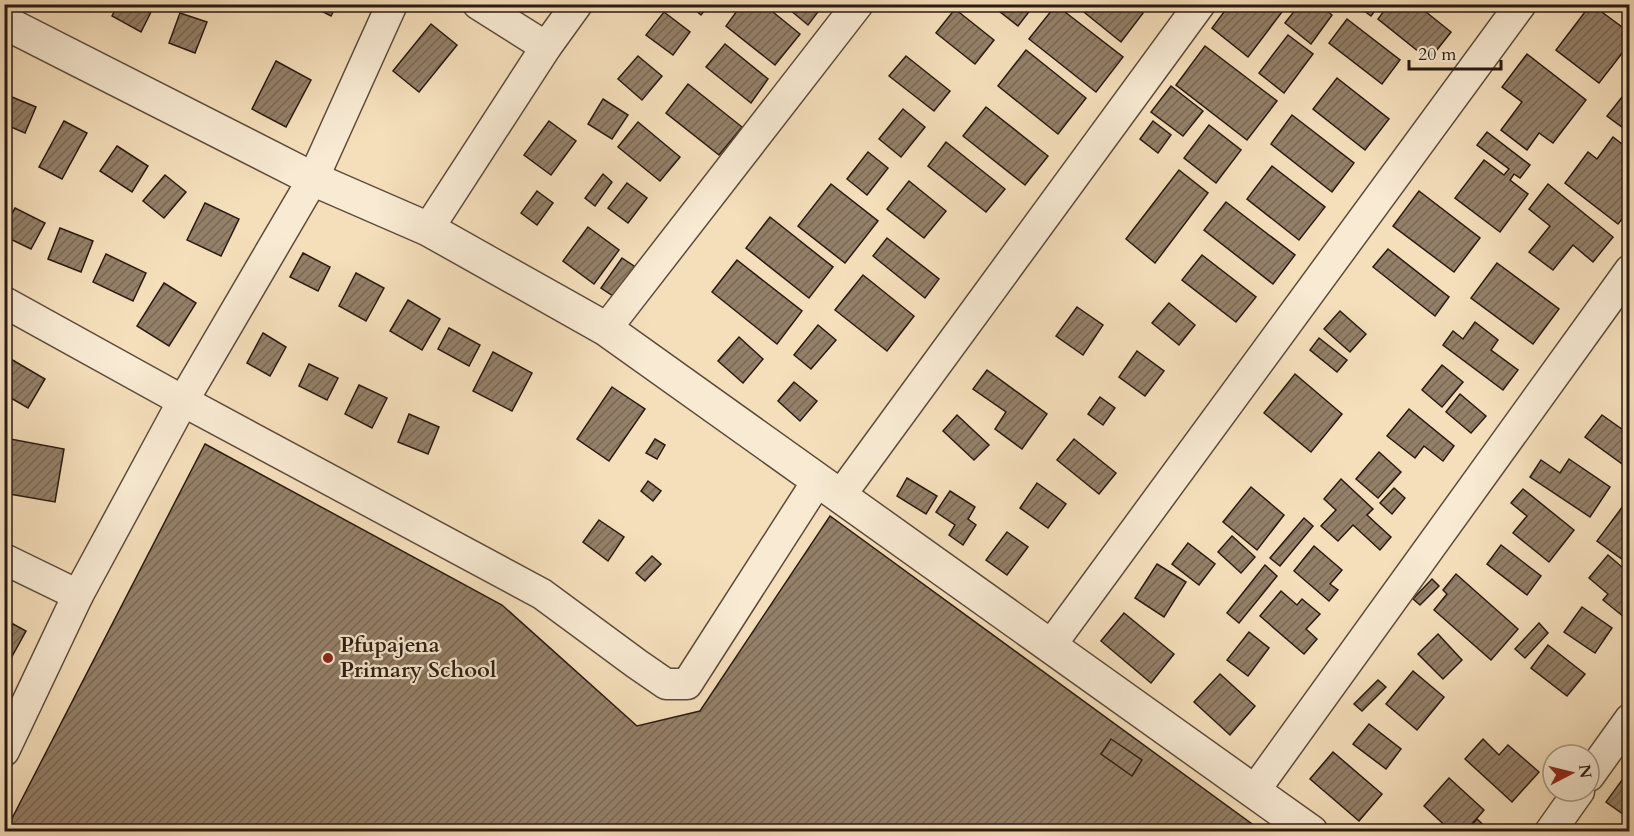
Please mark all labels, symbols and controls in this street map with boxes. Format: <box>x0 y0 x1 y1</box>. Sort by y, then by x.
scale bar <box>1409 33 1500 71</box>
text: 20 m <box>1418 42 1457 67</box>
place label: Pfupajena Primary School <box>340 630 497 685</box>
marker: Pfupajena Primary School <box>321 651 335 665</box>
north arrow <box>1541 743 1601 803</box>
text: N <box>1573 763 1597 780</box>

